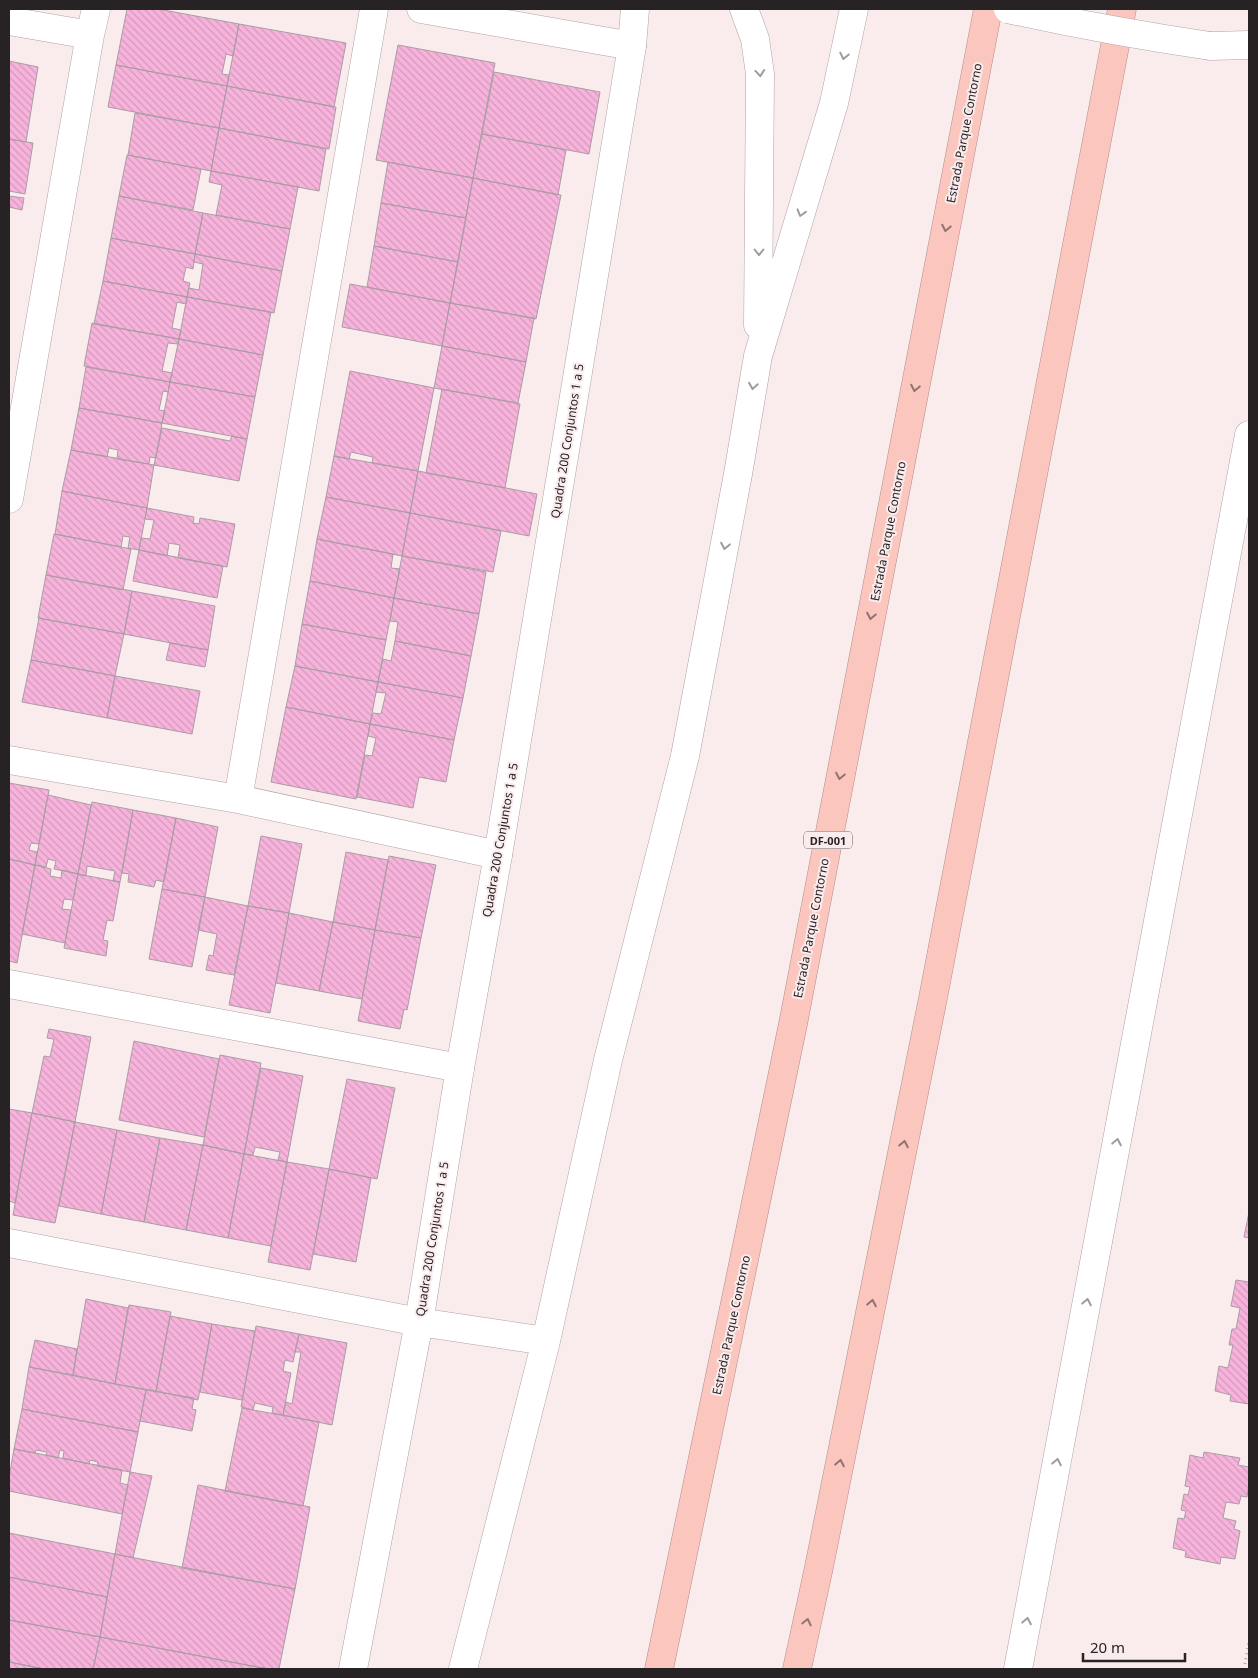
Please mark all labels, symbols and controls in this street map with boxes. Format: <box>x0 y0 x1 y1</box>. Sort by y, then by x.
one-way arrow <box>839 52 850 61</box>
street label: Estrada Parque Contorno <box>942 62 986 204</box>
one-way arrow <box>754 69 765 77</box>
one-way arrow <box>797 208 807 217</box>
one-way arrow <box>941 224 951 233</box>
one-way arrow <box>754 249 764 257</box>
street label: Quadra 200 Conjuntos 1 a 5 <box>546 362 588 520</box>
one-way arrow <box>749 382 759 391</box>
one-way arrow <box>910 384 921 392</box>
street label: Estrada Parque Contorno <box>866 460 910 602</box>
one-way arrow <box>720 542 730 551</box>
one-way arrow <box>866 612 877 621</box>
street label: Quadra 200 Conjuntos 1 a 5 <box>478 761 522 919</box>
one-way arrow <box>836 772 846 780</box>
road number: DF-001 <box>804 832 852 848</box>
street label: Estrada Parque Contorno <box>789 857 833 999</box>
one-way arrow <box>1111 1138 1122 1147</box>
one-way arrow <box>898 1139 908 1148</box>
street label: Quadra 200 Conjuntos 1 a 5 <box>411 1160 453 1318</box>
street label: Estrada Parque Contorno <box>708 1254 754 1396</box>
one-way arrow <box>1081 1297 1092 1306</box>
one-way arrow <box>866 1299 877 1308</box>
one-way arrow <box>1052 1457 1062 1466</box>
one-way arrow <box>834 1458 845 1467</box>
one-way arrow <box>801 1617 812 1626</box>
one-way arrow <box>1022 1617 1032 1626</box>
scale bar <box>1083 1630 1186 1662</box>
text: 20 m <box>1090 1637 1125 1657</box>

